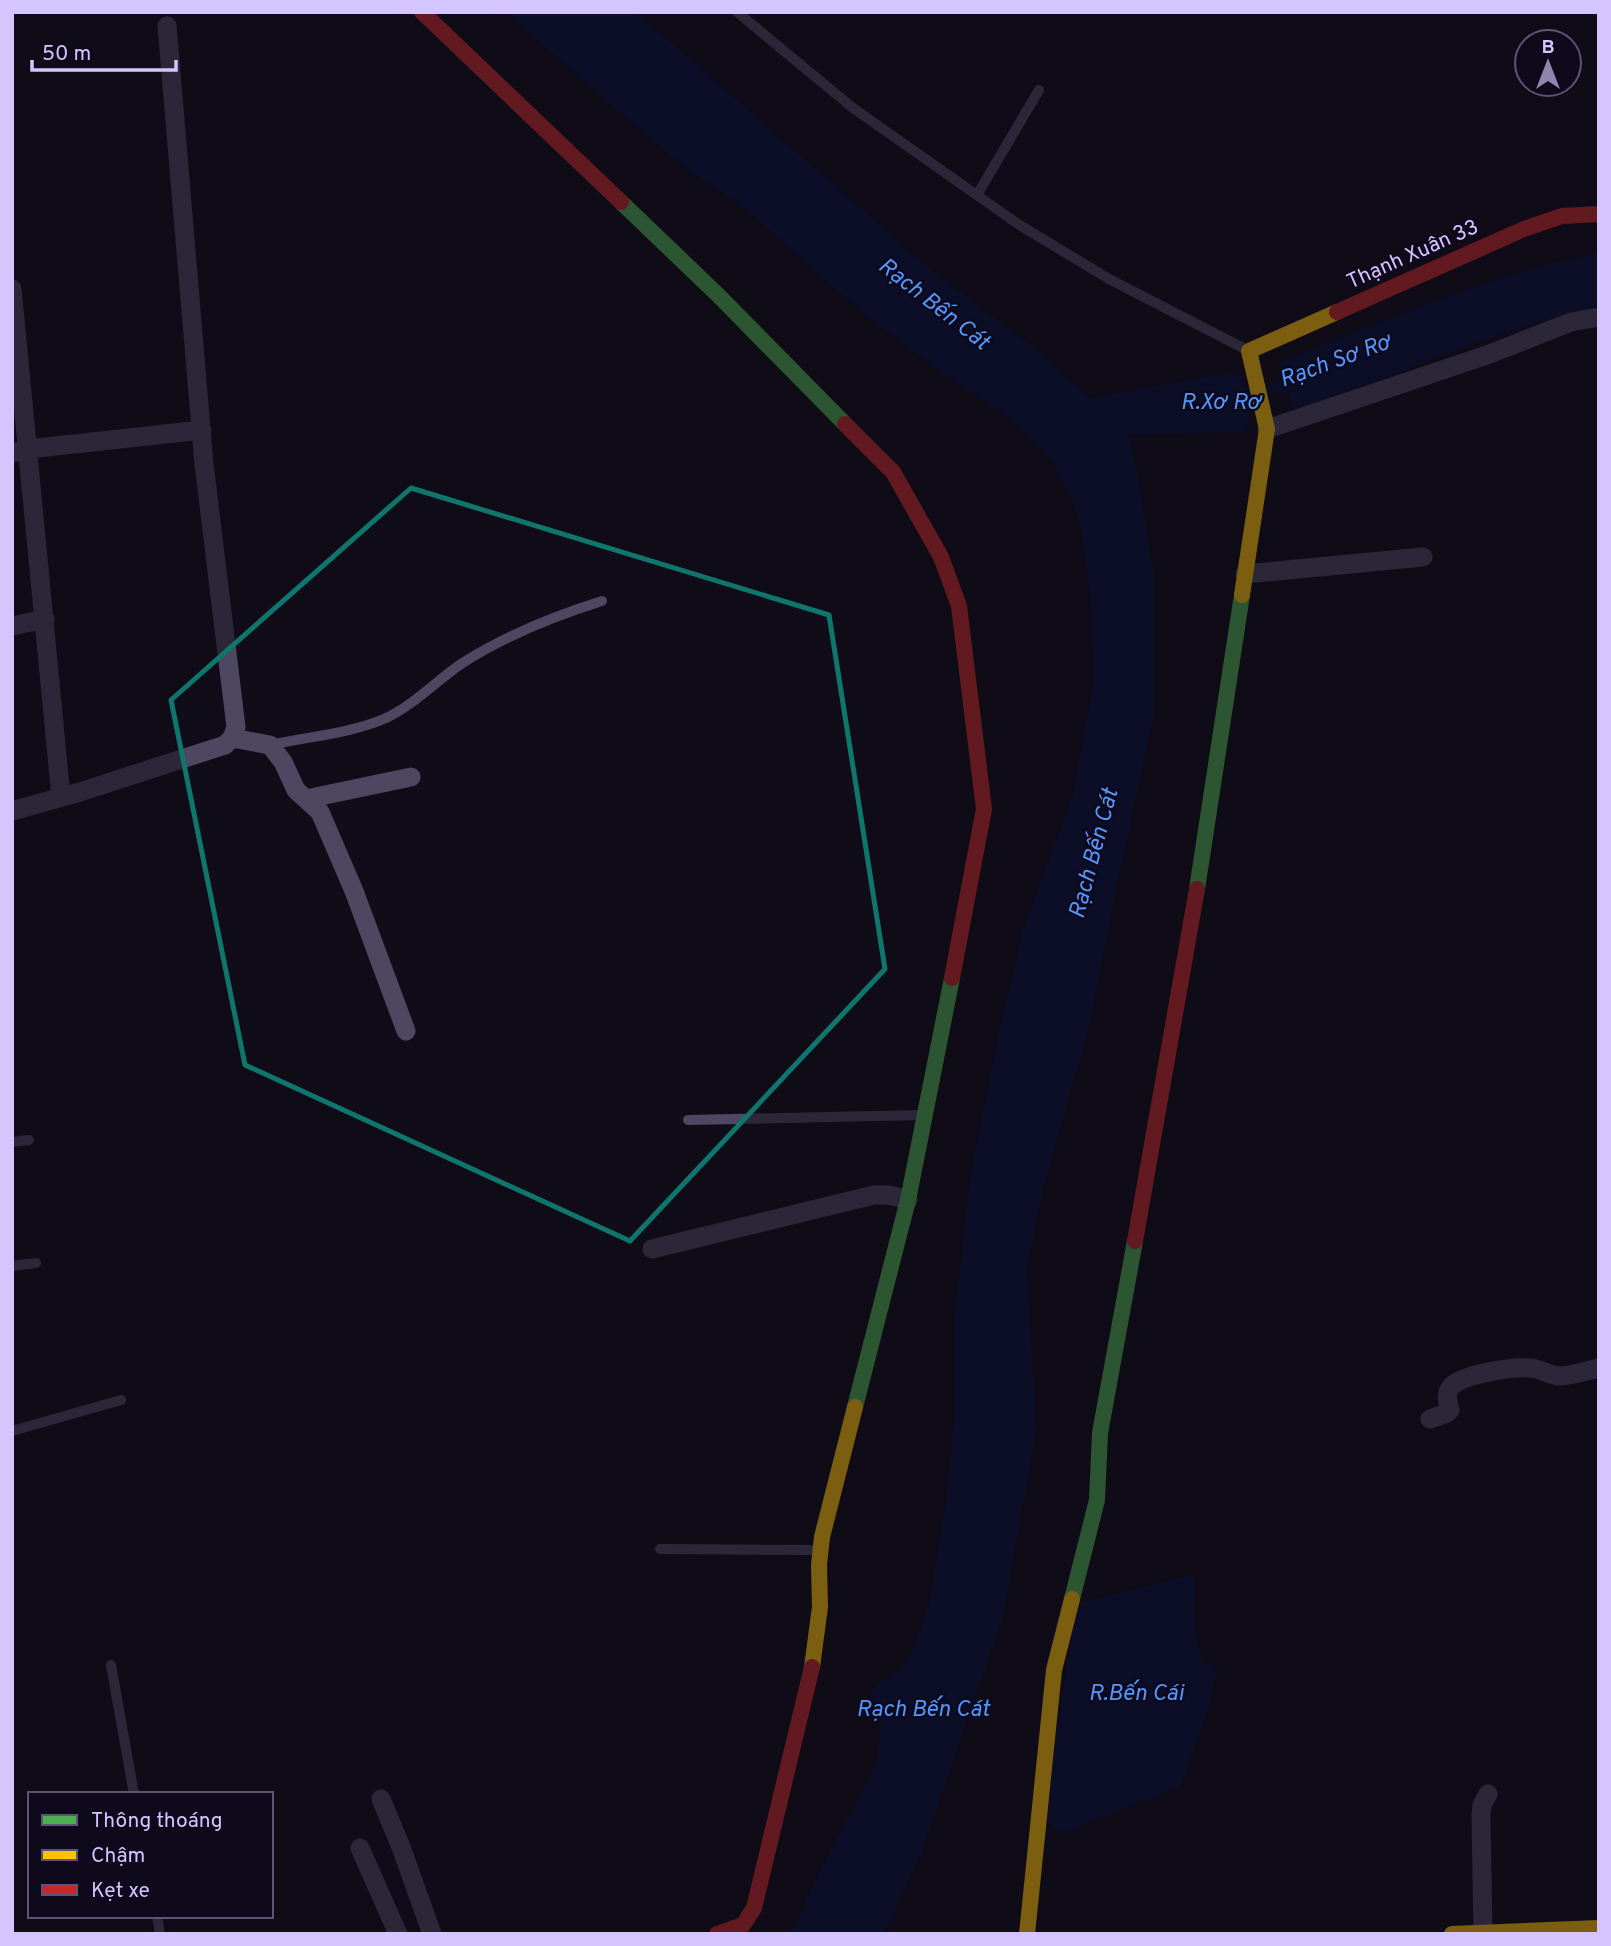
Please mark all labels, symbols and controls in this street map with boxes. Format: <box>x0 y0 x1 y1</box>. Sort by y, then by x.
scale bar <box>32 28 175 72</box>
north arrow <box>1513 28 1583 98</box>
text: B <box>1541 36 1555 60</box>
text: 50 m <box>42 41 91 68</box>
street label: Thạnh Xuân 33 <box>1343 214 1483 296</box>
water label: Rạch Bến Cát <box>872 252 997 359</box>
water label: Rạch Sơ Rơ <box>1276 328 1397 396</box>
water label: R.Xơ Rơ <box>1180 389 1263 418</box>
water label: Rạch Bến Cát <box>1063 784 1127 922</box>
water label: R.Bến Cái <box>1088 1679 1185 1709</box>
water label: Rạch Bến Cát <box>856 1695 992 1725</box>
legend <box>28 1792 273 1918</box>
text: Thông thoáng <box>91 1808 223 1835</box>
text: Chậm <box>91 1843 145 1870</box>
text: Kẹt xe <box>91 1878 150 1905</box>

